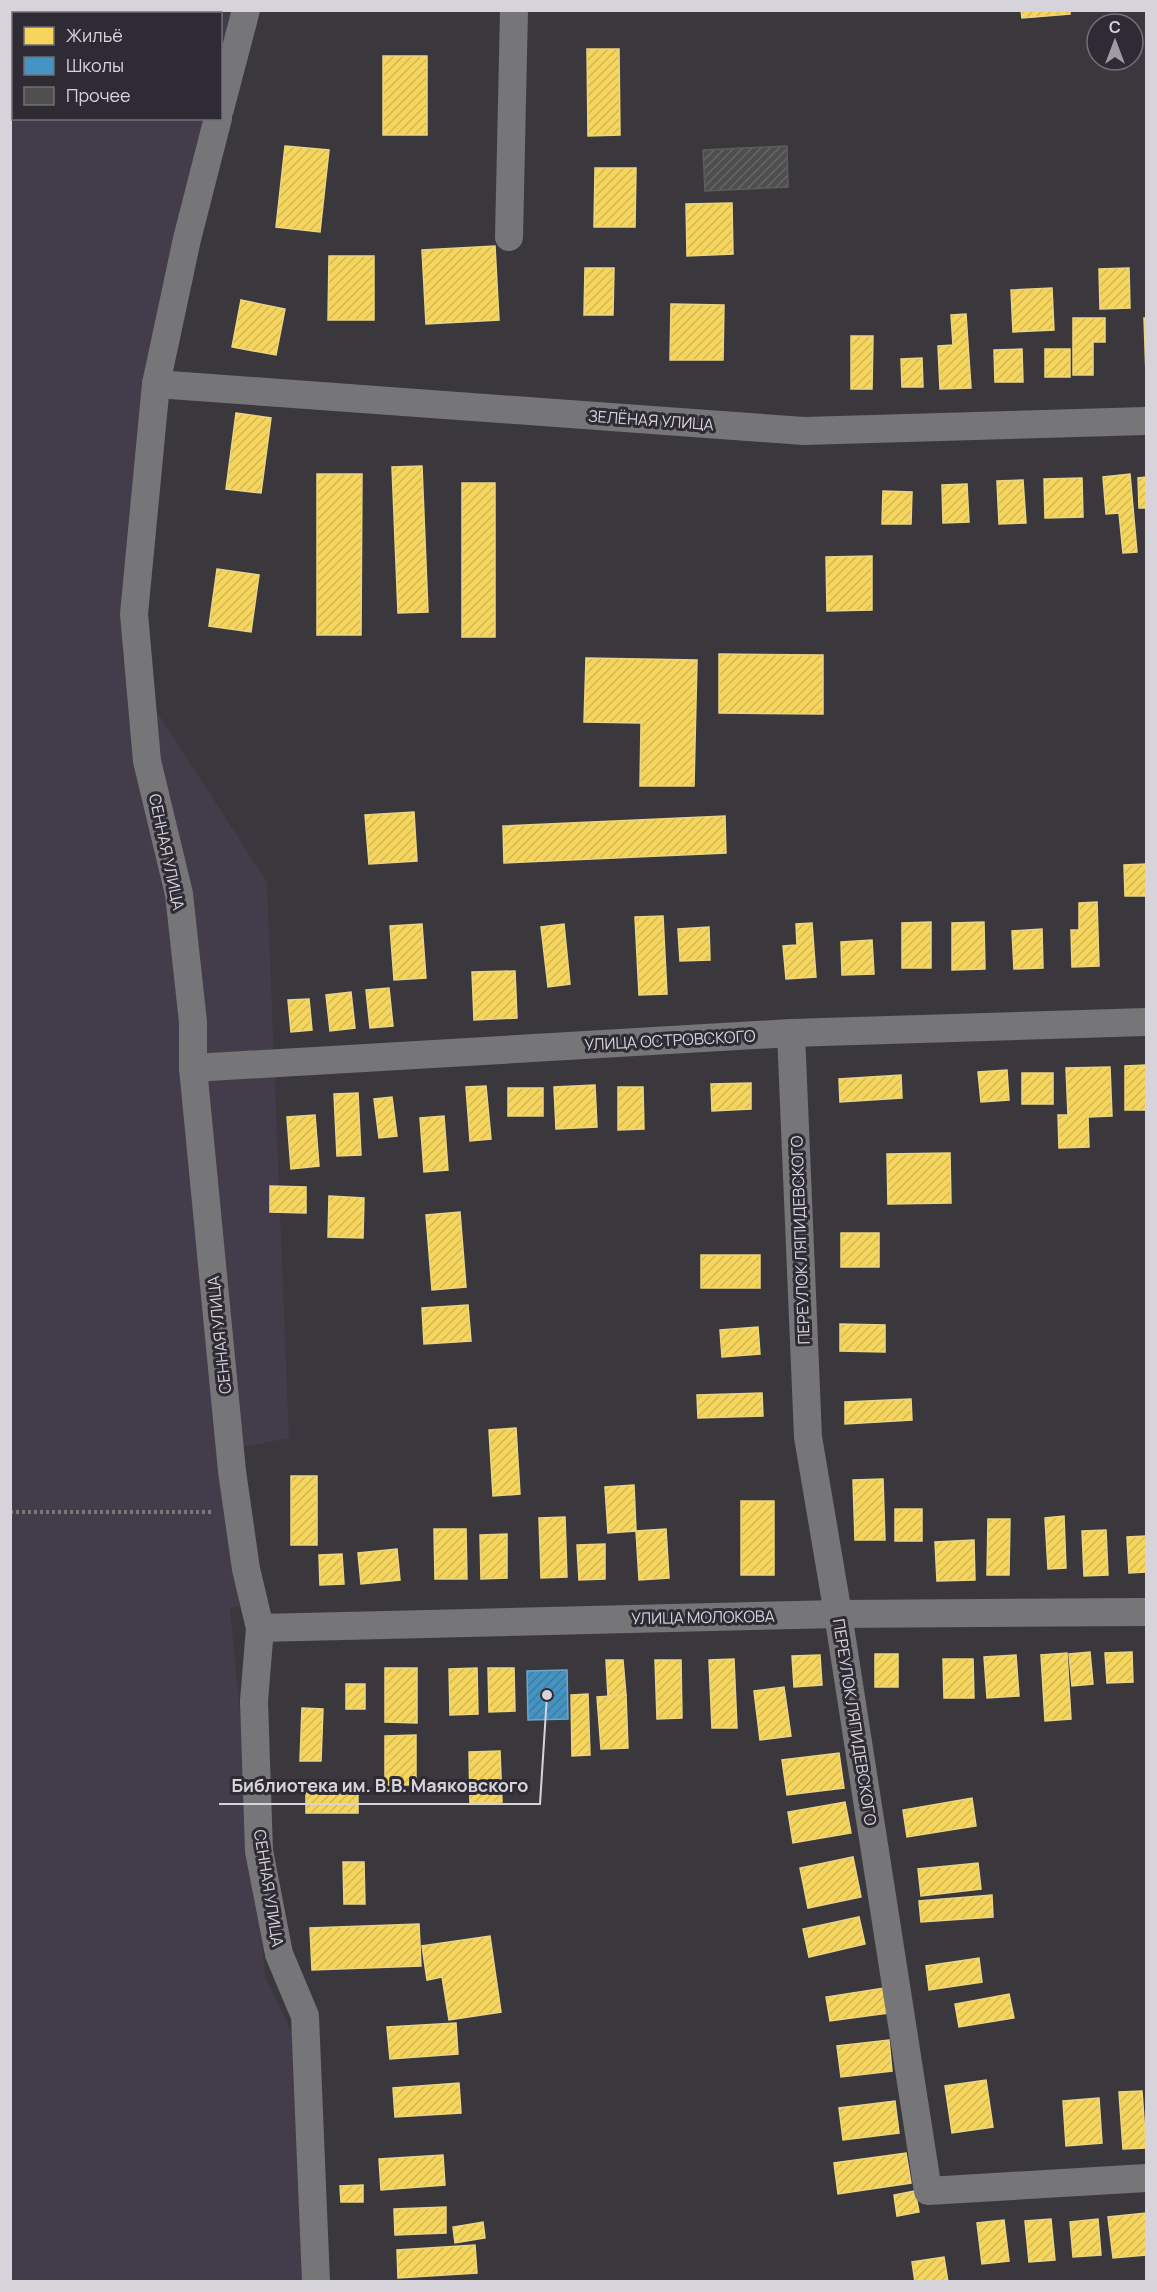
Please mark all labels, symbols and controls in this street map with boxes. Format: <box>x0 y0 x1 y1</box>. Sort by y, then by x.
legend <box>12 12 222 120</box>
north arrow <box>1085 12 1145 72</box>
text: С <box>1109 16 1121 38</box>
text: Жильё <box>66 23 123 47</box>
text: Школы <box>66 53 124 77</box>
text: Прочее <box>66 83 131 107</box>
street label: ЗЕЛЁНАЯ УЛИЦА <box>587 405 715 435</box>
street label: СЕННАЯ УЛИЦА <box>144 792 190 912</box>
street label: УЛИЦА ОСТРОВСКОГО <box>584 1025 757 1055</box>
street label: ПЕРЕУЛОК ЛЯПИДЕВСКОГО <box>785 1135 815 1345</box>
street label: СЕННАЯ УЛИЦА <box>202 1275 236 1395</box>
street label: УЛИЦА МОЛОКОВА <box>631 1605 775 1629</box>
street label: ПЕРЕУЛОК ЛЯПИДЕВСКОГО <box>828 1617 882 1827</box>
callout: Библиотека им. В.В. Маяковского <box>219 1768 540 1804</box>
text: Библиотека им. В.В. Маяковского <box>232 1773 528 1797</box>
street label: СЕННАЯ УЛИЦА <box>249 1828 289 1948</box>

